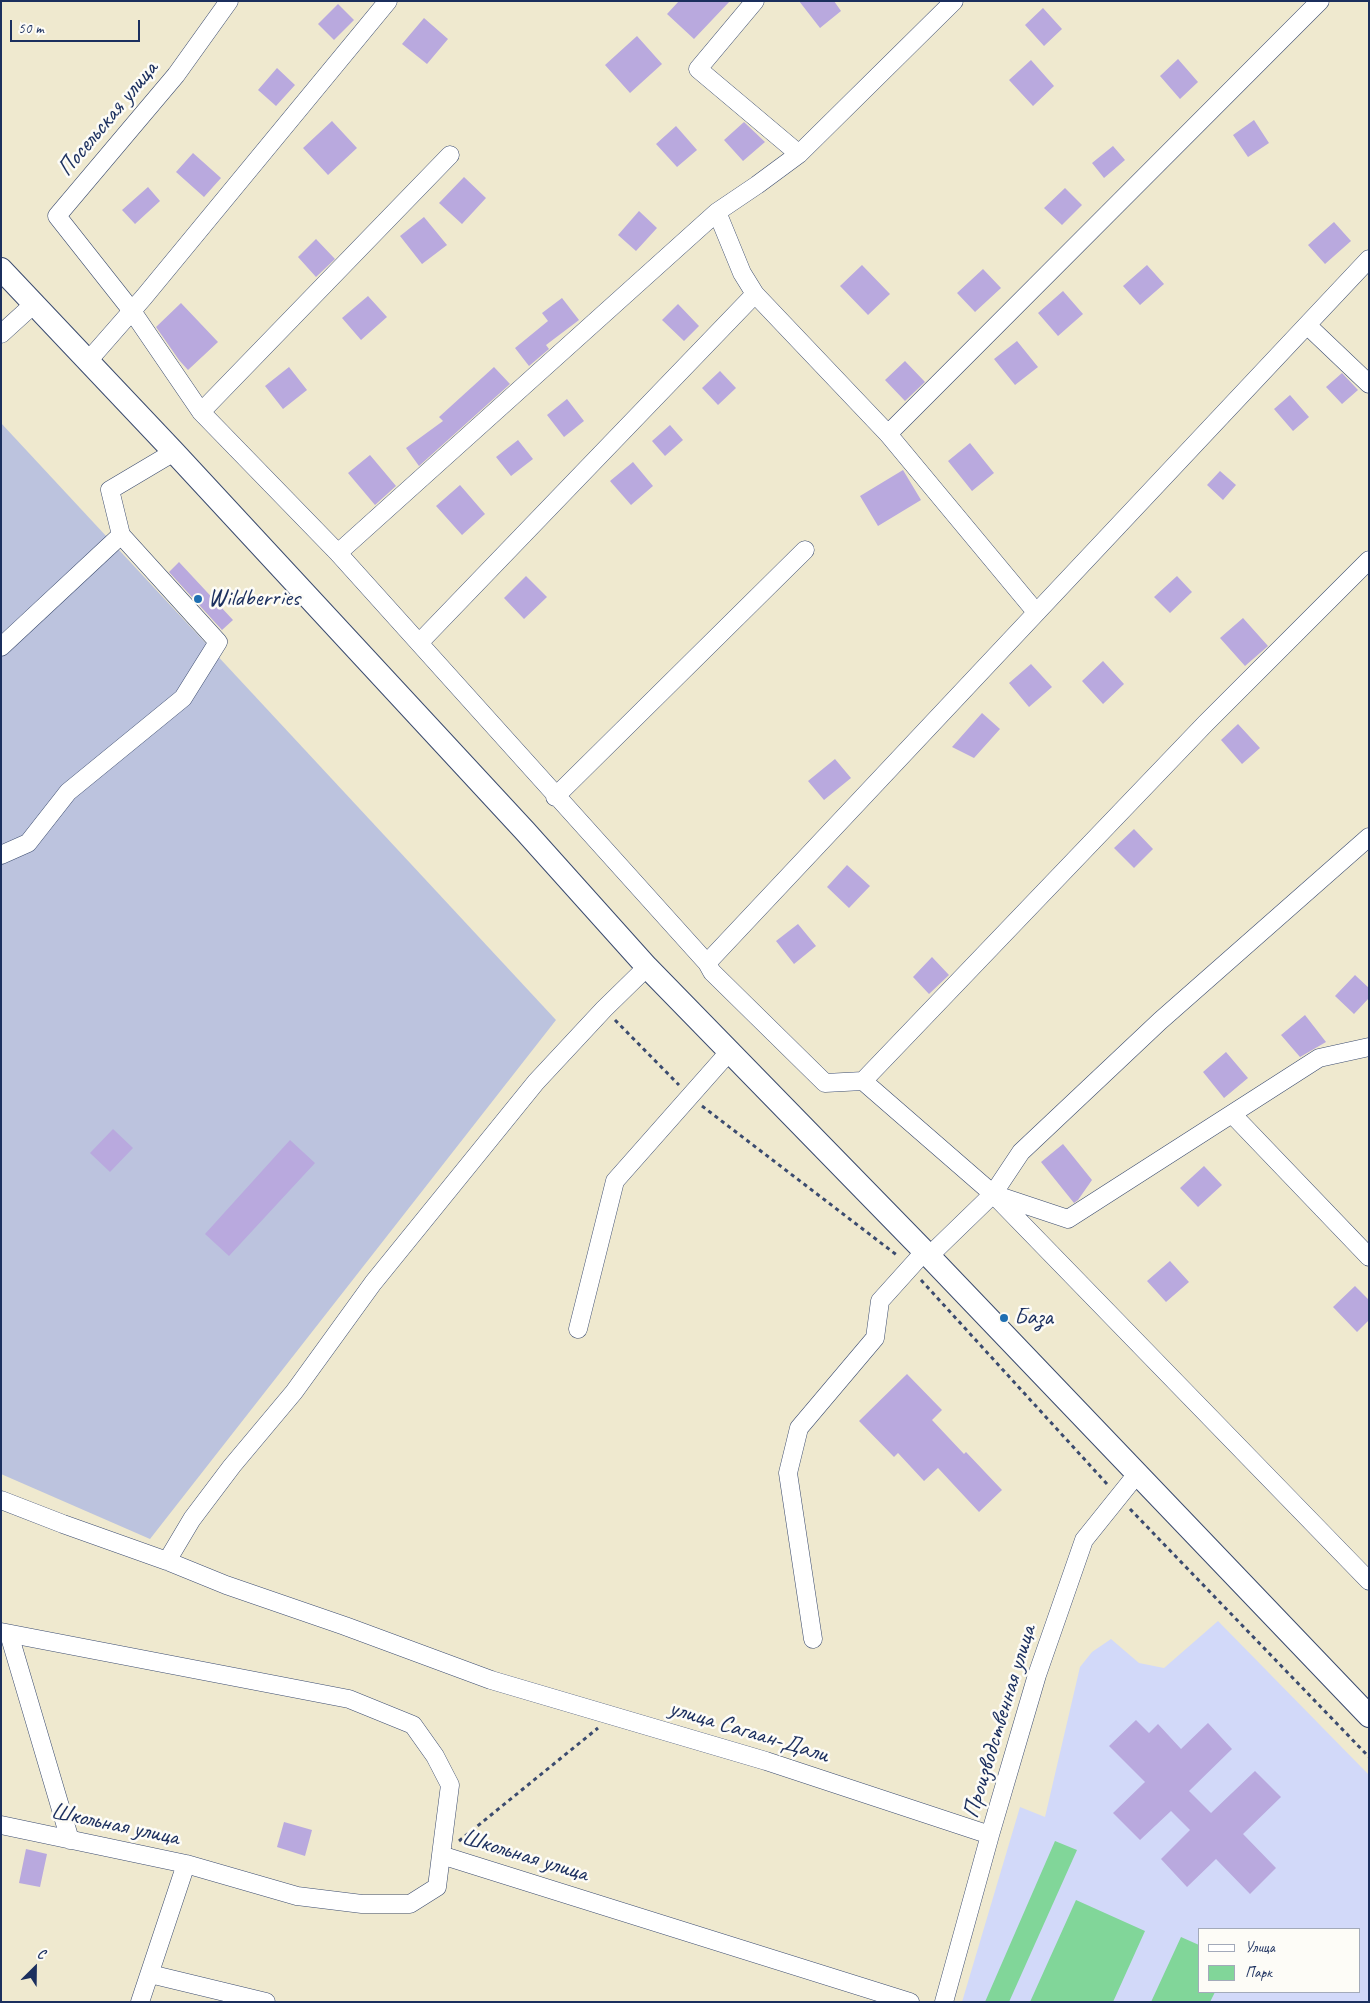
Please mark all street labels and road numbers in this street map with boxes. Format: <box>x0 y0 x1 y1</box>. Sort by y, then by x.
street label: Посельская улица <box>51 56 165 182</box>
street label: Производственная улица <box>957 1622 1043 1822</box>
street label: улица Сагаан-Дали <box>666 1694 832 1770</box>
street label: Школьная улица <box>48 1797 182 1853</box>
street label: Школьная улица <box>458 1823 592 1889</box>

